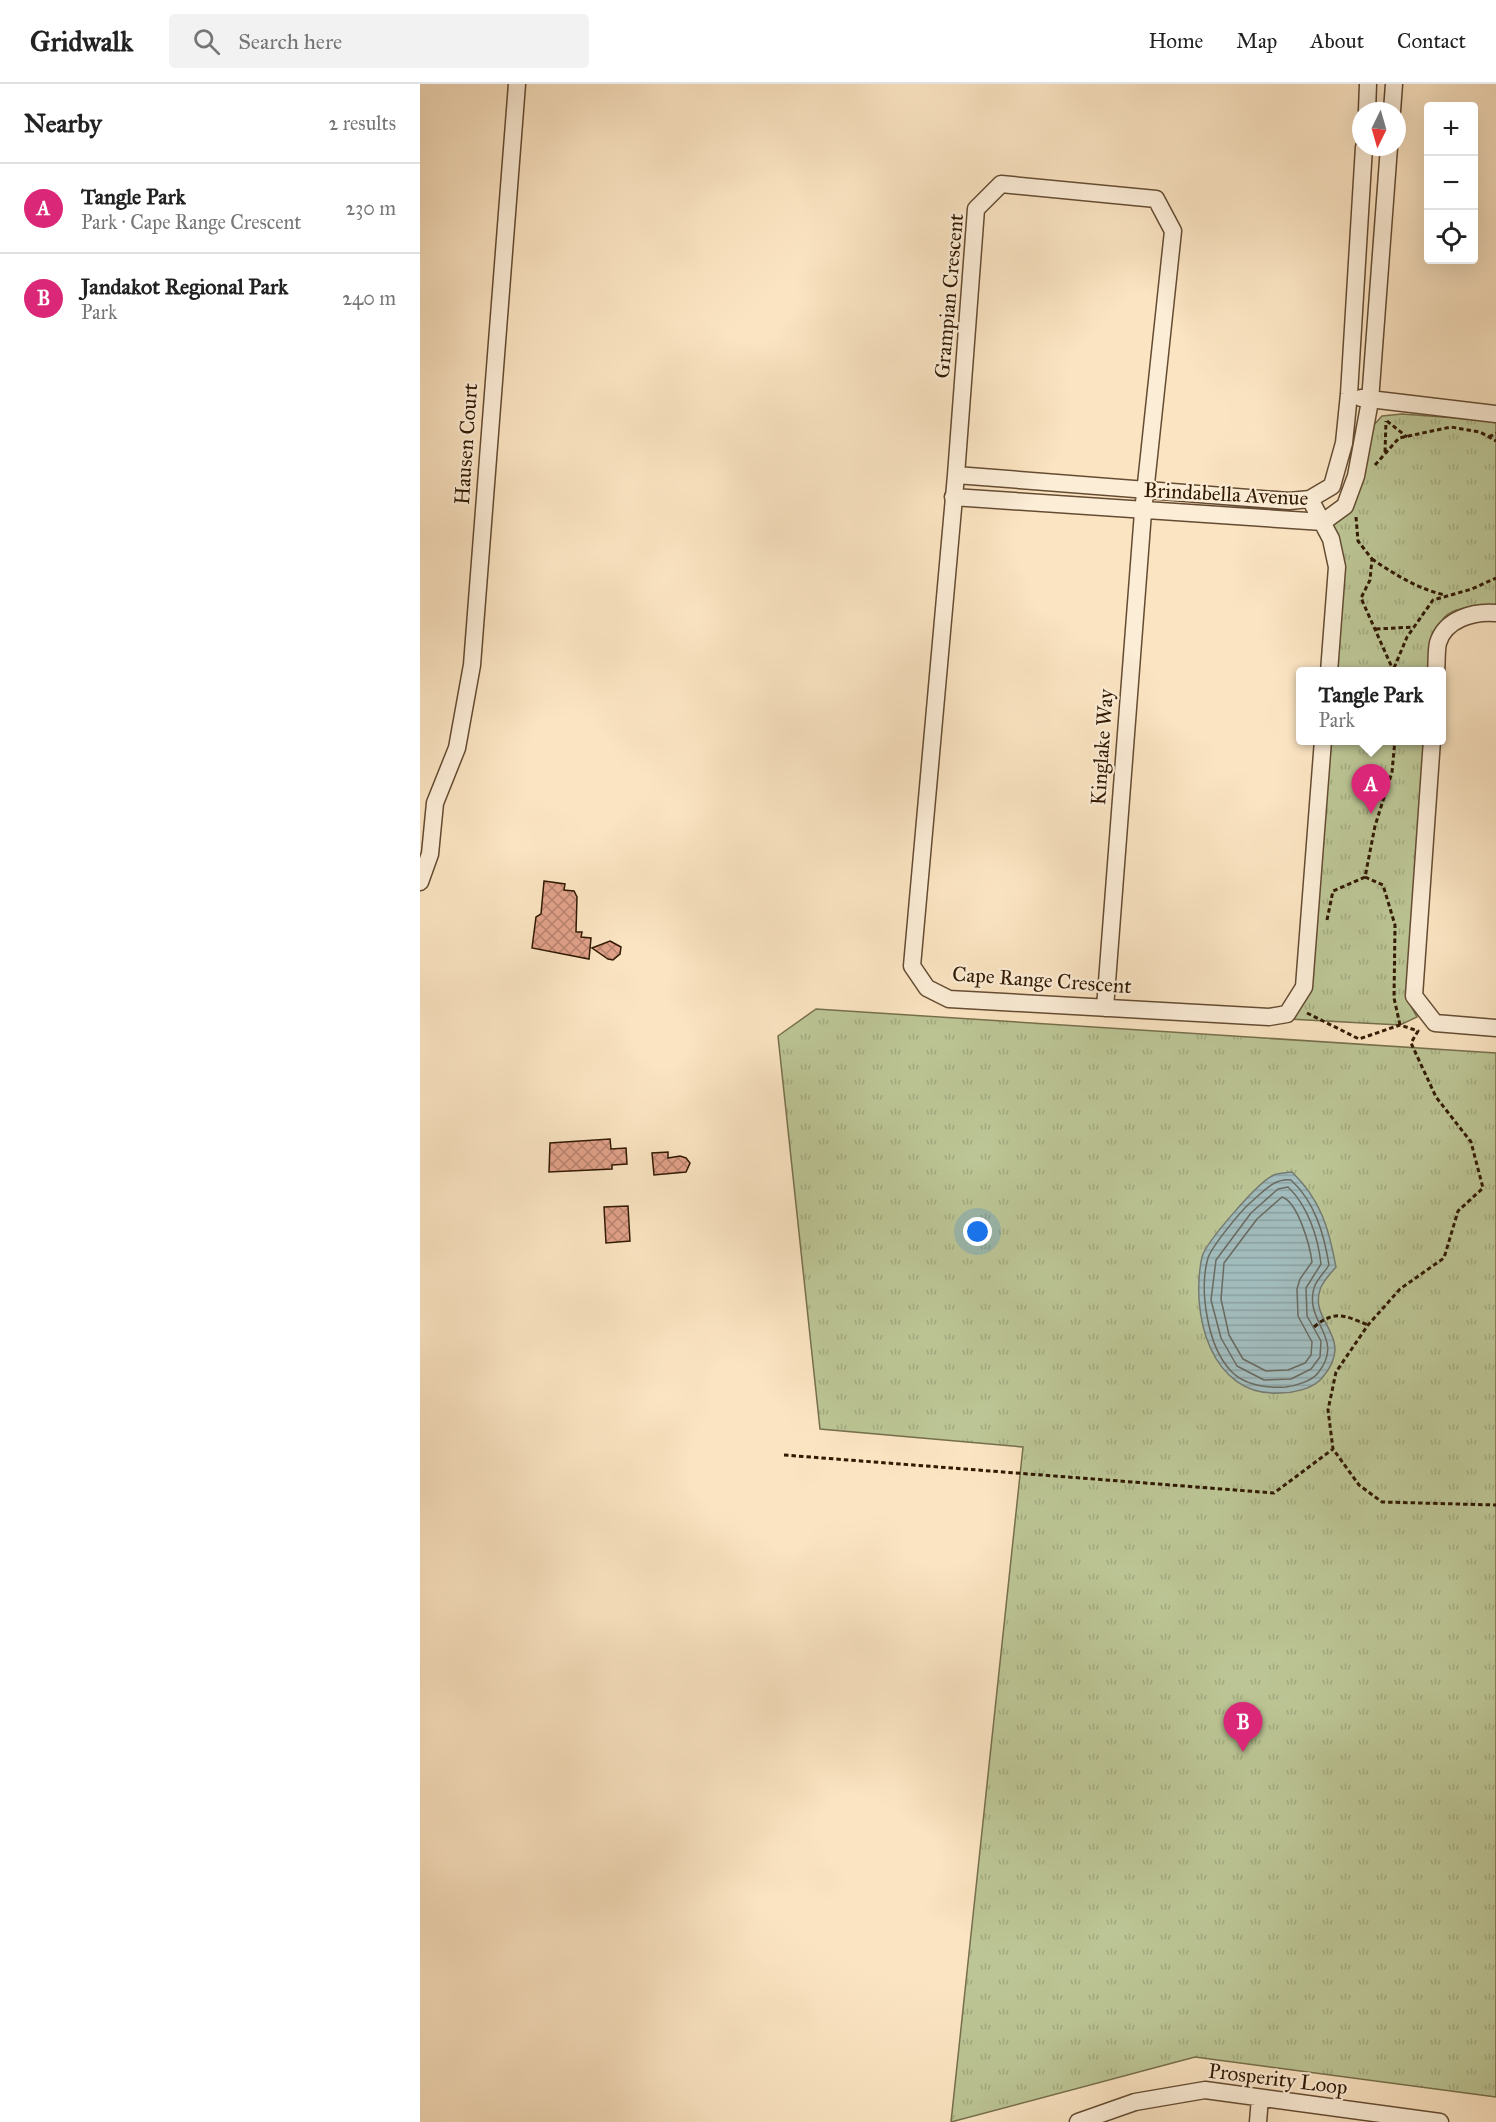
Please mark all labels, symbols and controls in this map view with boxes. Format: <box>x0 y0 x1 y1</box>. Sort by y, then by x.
search box <box>169 14 589 68</box>
text: Gridwalk <box>30 24 133 59</box>
icon: search <box>190 25 223 58</box>
text: Search here <box>238 28 342 55</box>
text: Home <box>1148 28 1203 54</box>
text: Map <box>1236 28 1277 54</box>
text: About <box>1310 28 1364 54</box>
text: Contact <box>1397 28 1466 54</box>
north arrow <box>1352 102 1406 156</box>
map controls <box>1424 102 1478 264</box>
button: + <box>1424 102 1478 156</box>
text: Nearby <box>24 107 102 139</box>
text: 2 results <box>328 111 396 135</box>
button: − <box>1424 156 1478 210</box>
text: Tangle Park <box>81 183 186 210</box>
text: A <box>37 196 50 220</box>
text: 230 m <box>345 196 396 220</box>
text: Park · Cape Range Crescent <box>81 210 301 234</box>
button: locate <box>1424 210 1478 264</box>
street label: Grampian Crescent <box>929 212 969 380</box>
text: Jandakot Regional Park <box>81 273 288 300</box>
text: B <box>37 286 50 310</box>
text: 240 m <box>342 286 396 310</box>
text: Park <box>81 300 117 324</box>
street label: Hausen Court <box>449 382 483 506</box>
street label: Brindabella Avenue <box>1143 477 1309 511</box>
popup <box>1296 667 1446 745</box>
text: Tangle Park <box>1319 681 1423 708</box>
street label: Kinglake Way <box>1085 687 1119 806</box>
text: Park <box>1319 708 1355 732</box>
pin: A <box>1352 764 1390 814</box>
street label: Cape Range Crescent <box>951 961 1133 999</box>
your location <box>963 1217 992 1246</box>
pin: B <box>1224 1702 1262 1752</box>
street label: Prosperity Loop <box>1207 2058 1349 2100</box>

